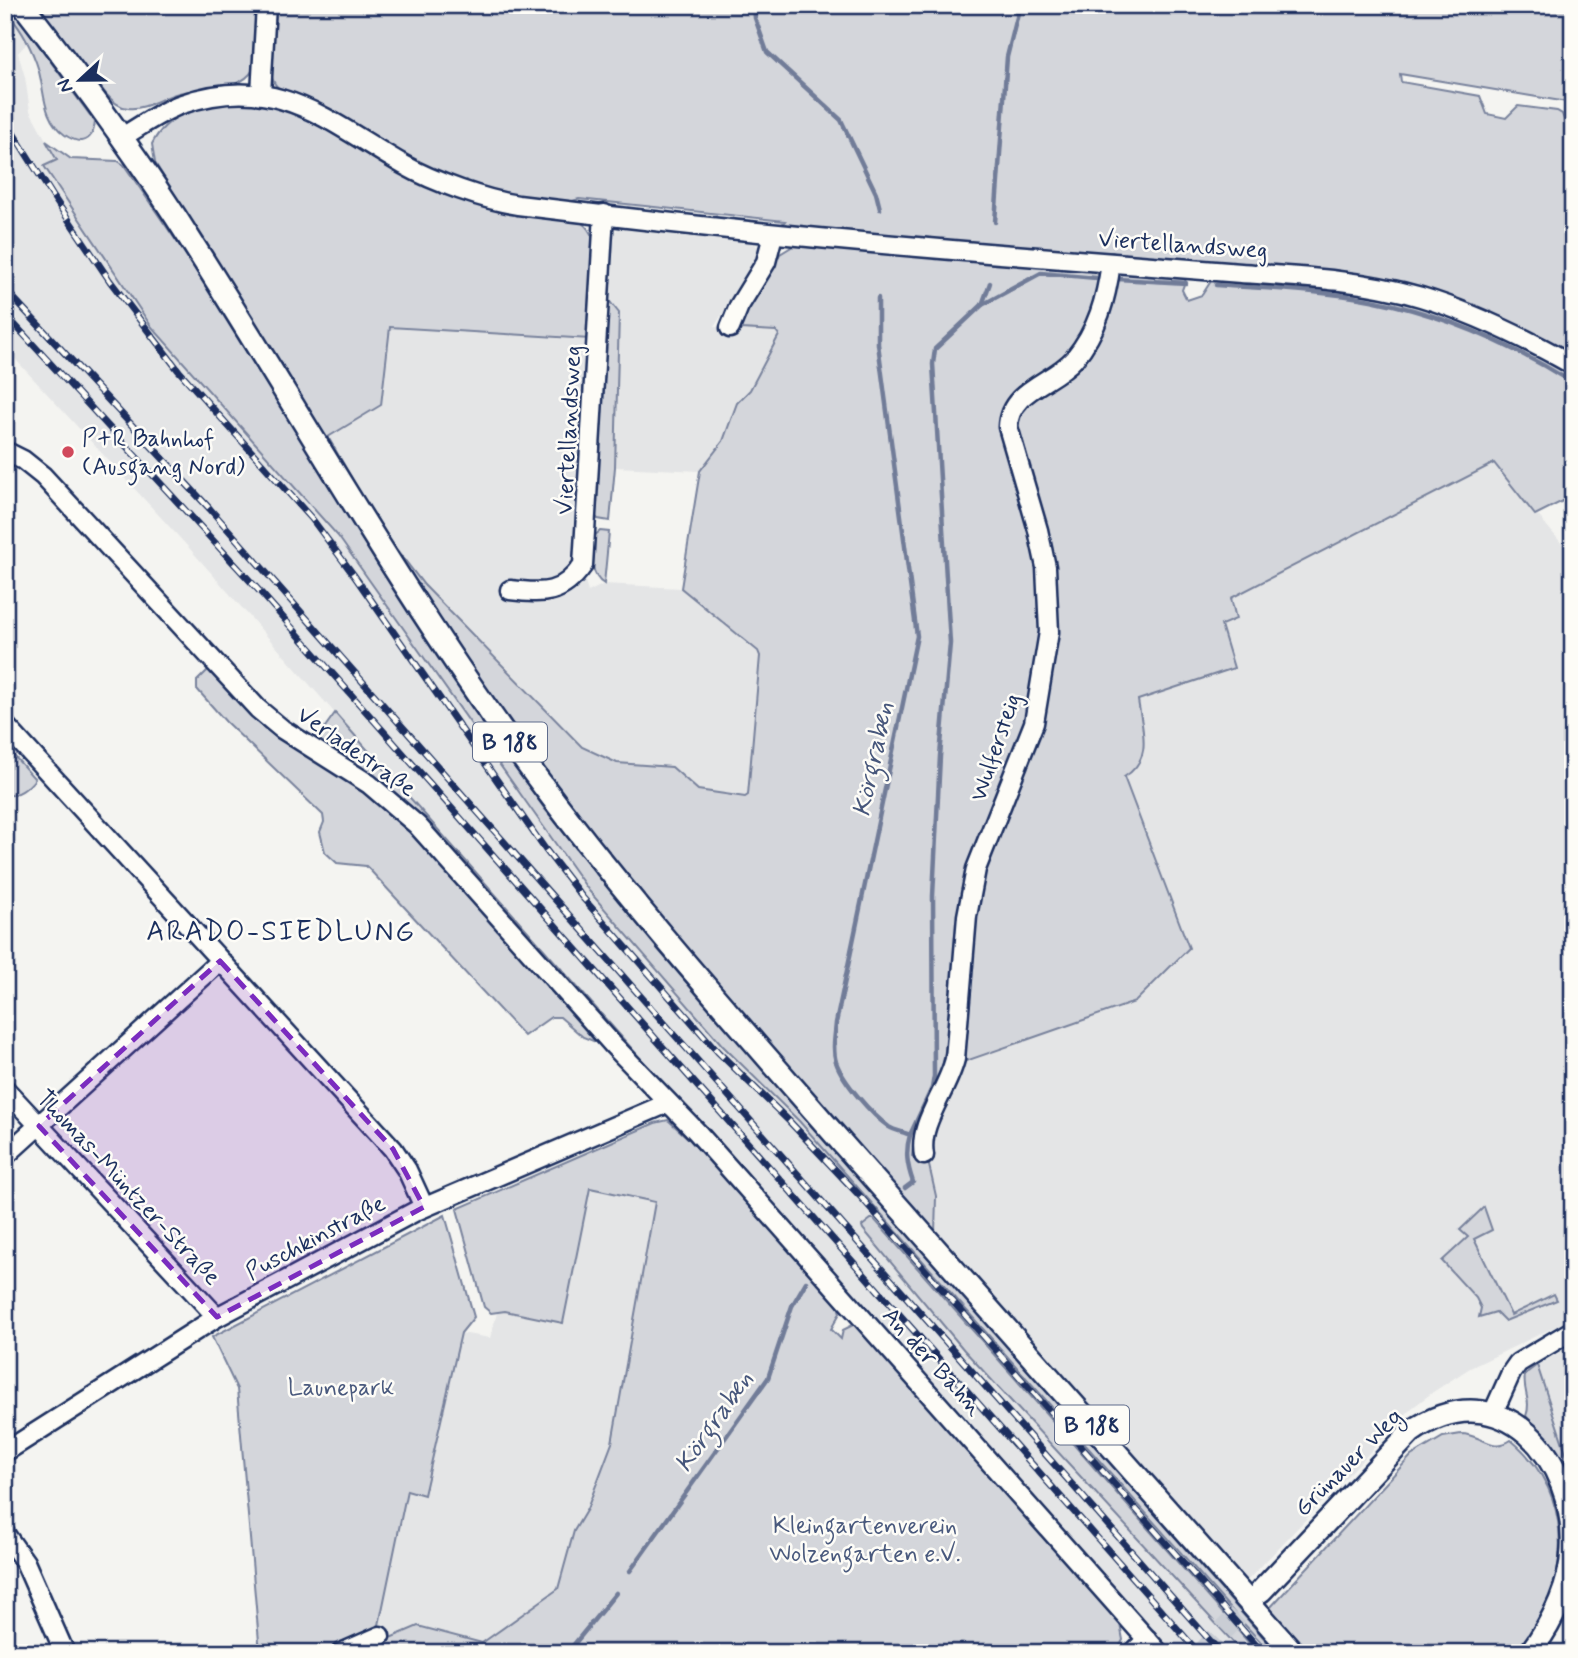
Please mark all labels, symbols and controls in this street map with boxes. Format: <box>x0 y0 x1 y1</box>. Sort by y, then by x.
north arrow <box>46 46 116 116</box>
text: N <box>52 75 80 96</box>
street label: Viertellandsweg <box>1097 224 1269 267</box>
street label: Viertellandsweg <box>550 345 589 516</box>
place label: P+R Bahnhof (Ausgang Nord) <box>82 424 245 486</box>
marker: P+R Bahnhof (Ausgang Nord) <box>60 444 76 460</box>
street label: Wulfersteig <box>963 689 1029 806</box>
water label: Körgraben <box>845 699 906 820</box>
street label: Verladestraße <box>290 700 422 805</box>
road number: B 188 <box>473 722 547 762</box>
district label: ARADO-SIEDLUNG <box>146 914 416 951</box>
street label: Thomas-Müntzer-Straße <box>29 1083 227 1293</box>
street label: Puschkinstraße <box>240 1188 391 1288</box>
street label: An der Bahn <box>875 1301 989 1423</box>
water label: Körgraben <box>667 1365 764 1481</box>
park label: Launepark <box>288 1373 394 1404</box>
street label: Grünauer Weg <box>1288 1402 1411 1525</box>
road number: B 188 <box>1055 1406 1129 1444</box>
park label: Kleingartenverein Wolzengarten e.V. <box>769 1511 961 1573</box>

